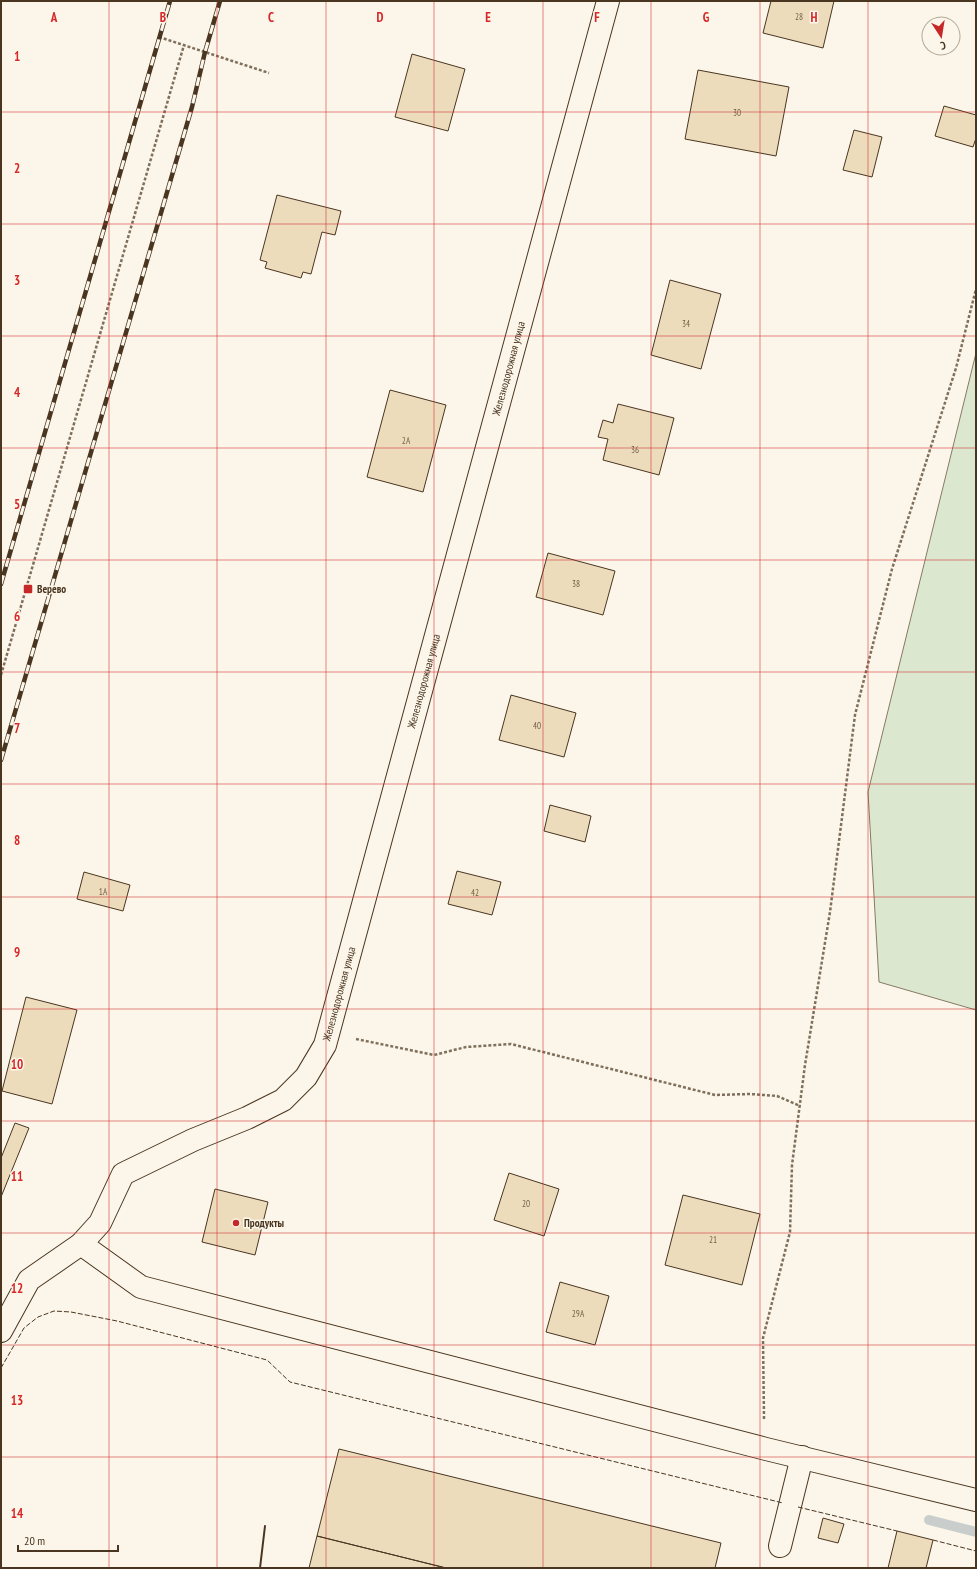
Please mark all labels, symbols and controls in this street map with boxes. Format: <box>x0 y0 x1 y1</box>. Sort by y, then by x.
text: A <box>50 9 58 26</box>
text: B <box>160 9 166 26</box>
text: C <box>268 9 274 26</box>
text: D <box>377 9 384 26</box>
text: E <box>485 9 491 26</box>
text: F <box>594 9 600 26</box>
text: G <box>703 9 710 26</box>
text: H <box>811 9 818 26</box>
house number: 28 <box>795 11 803 22</box>
north arrow <box>921 16 961 56</box>
text: С <box>939 38 947 53</box>
text: 1 <box>14 48 20 65</box>
house number: 30 <box>733 107 741 118</box>
text: 2 <box>14 160 20 177</box>
text: 3 <box>14 272 20 289</box>
house number: 34 <box>682 318 690 329</box>
street label: Железнодорожная улица <box>489 320 528 418</box>
text: 4 <box>14 384 21 401</box>
house number: 2А <box>402 435 411 446</box>
house number: 36 <box>631 444 639 455</box>
text: 5 <box>14 496 20 513</box>
house number: 38 <box>572 578 580 589</box>
place label: Верево <box>37 582 66 596</box>
marker: Верево <box>22 583 34 595</box>
text: 6 <box>14 608 20 625</box>
street label: Железнодорожная улица <box>404 632 443 731</box>
text: 7 <box>14 720 20 737</box>
house number: 40 <box>533 720 541 731</box>
text: 8 <box>14 832 20 849</box>
house number: 1А <box>99 886 108 897</box>
house number: 42 <box>471 887 479 898</box>
text: 9 <box>14 944 20 961</box>
street label: Железнодорожная улица <box>319 945 358 1044</box>
text: 10 <box>11 1056 23 1073</box>
text: 11 <box>11 1168 23 1185</box>
house number: 20 <box>522 1198 530 1209</box>
place label: Продукты <box>244 1216 285 1230</box>
marker: Продукты <box>231 1218 241 1228</box>
house number: 21 <box>709 1234 717 1245</box>
text: 12 <box>11 1280 23 1297</box>
house number: 29А <box>572 1308 585 1319</box>
text: 13 <box>11 1392 23 1409</box>
text: 14 <box>11 1505 24 1522</box>
scale bar <box>18 1527 118 1553</box>
text: 20 m <box>24 1533 45 1548</box>

